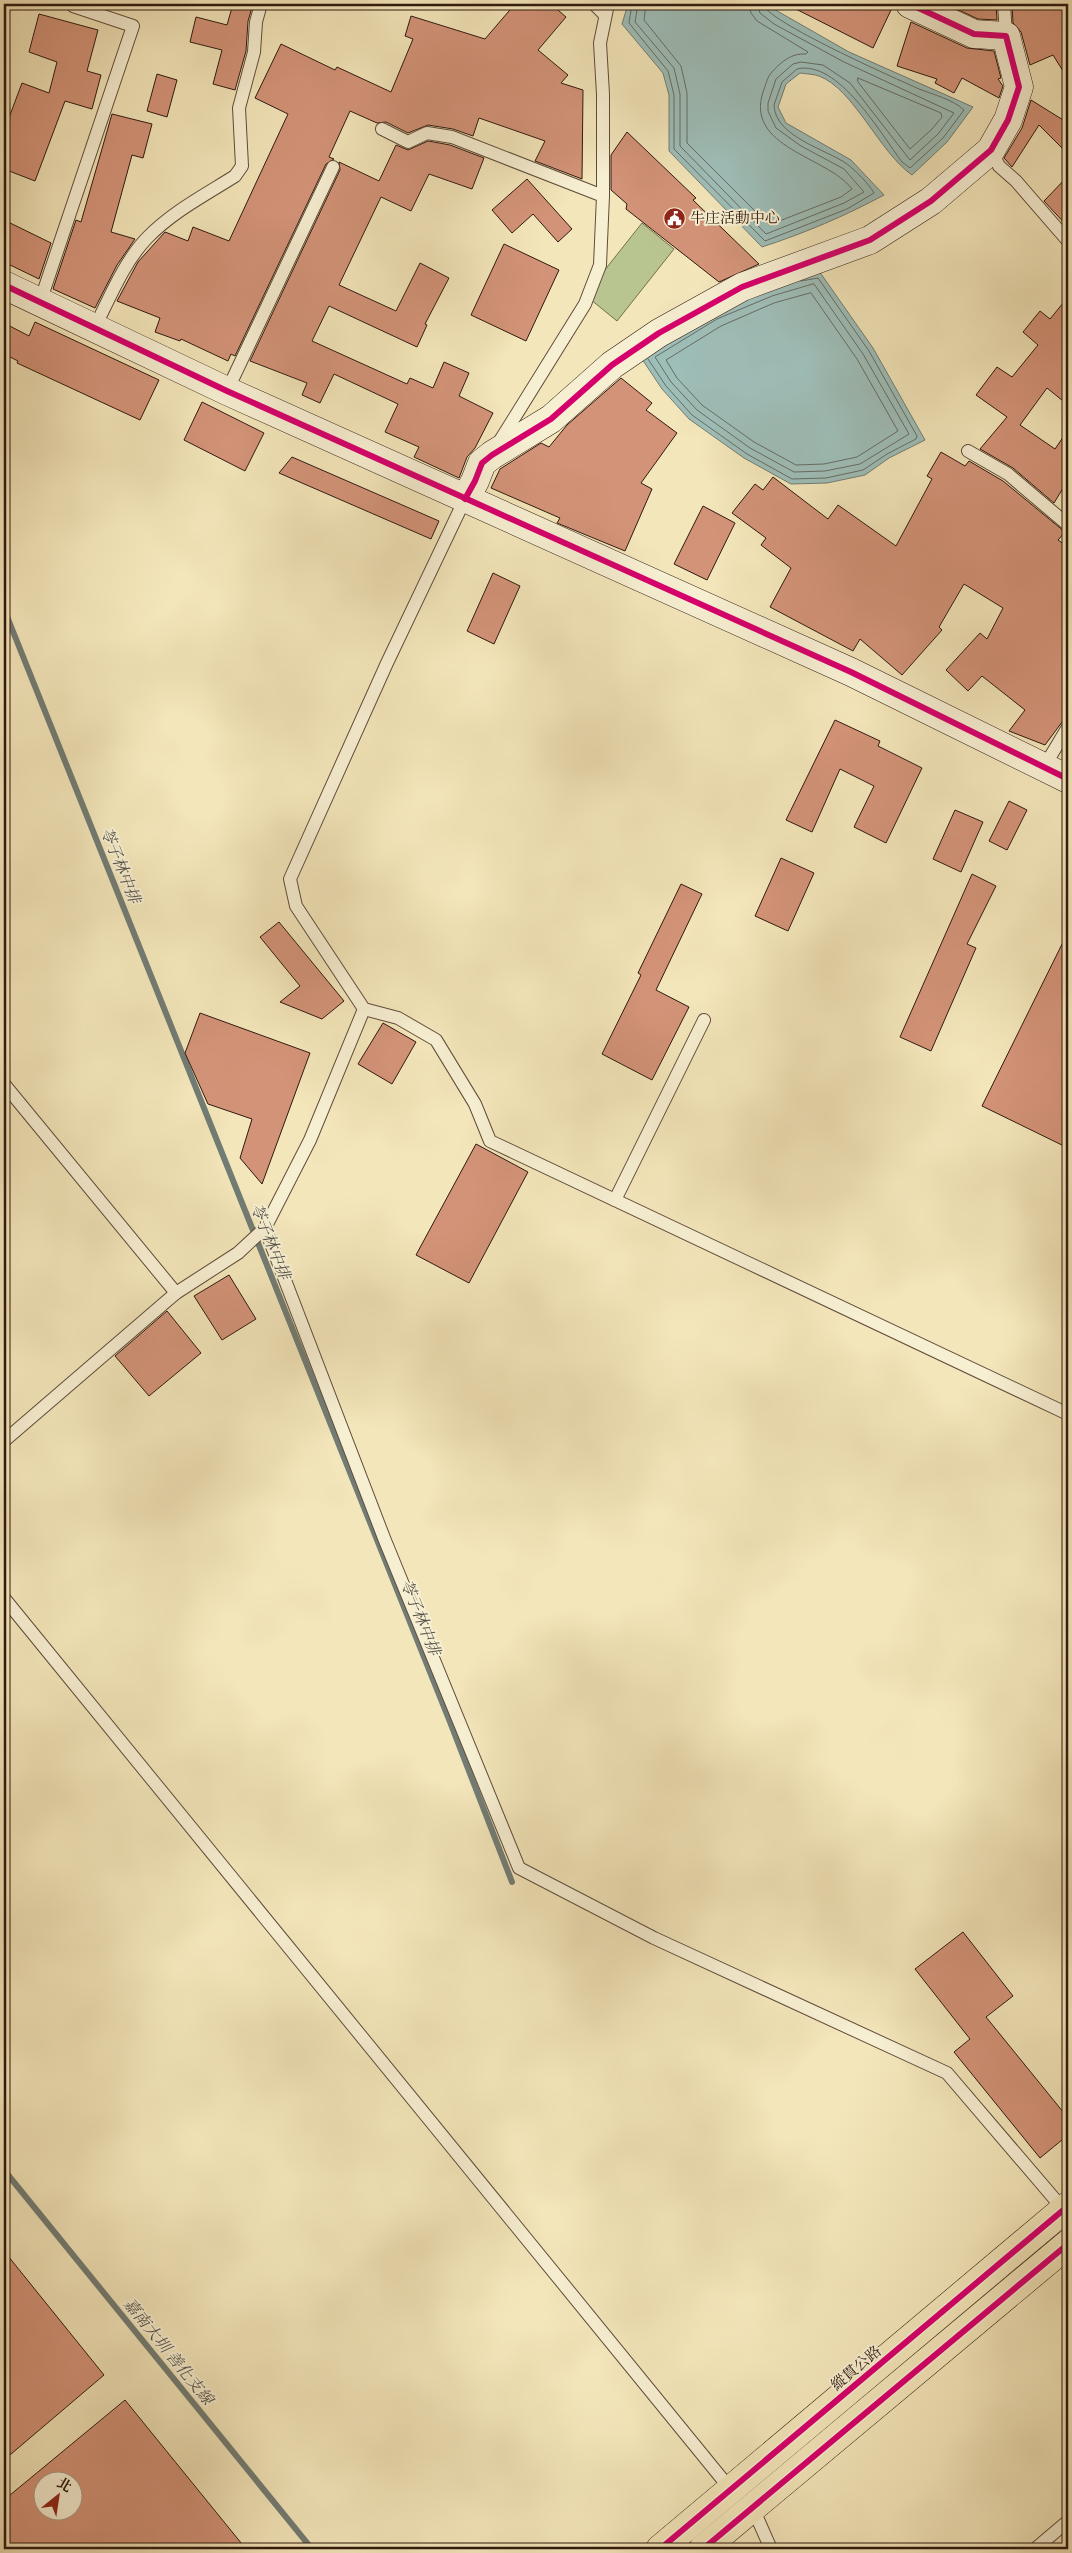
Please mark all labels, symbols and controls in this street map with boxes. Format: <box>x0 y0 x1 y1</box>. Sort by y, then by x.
public building icon: 牛庄活動中心 <box>662 206 686 230</box>
place label: 牛庄活動中心 <box>690 209 780 227</box>
water label: 苓子林中排 <box>97 825 145 908</box>
water label: 苓子林中排 <box>247 1201 295 1284</box>
water label: 苓子林中排 <box>397 1577 445 1660</box>
water label: 嘉南大圳 善化支線 <box>120 2294 219 2410</box>
street label: 縱貫公路 <box>827 2342 885 2394</box>
north arrow <box>32 2470 82 2520</box>
text: 北 <box>54 2474 75 2496</box>

